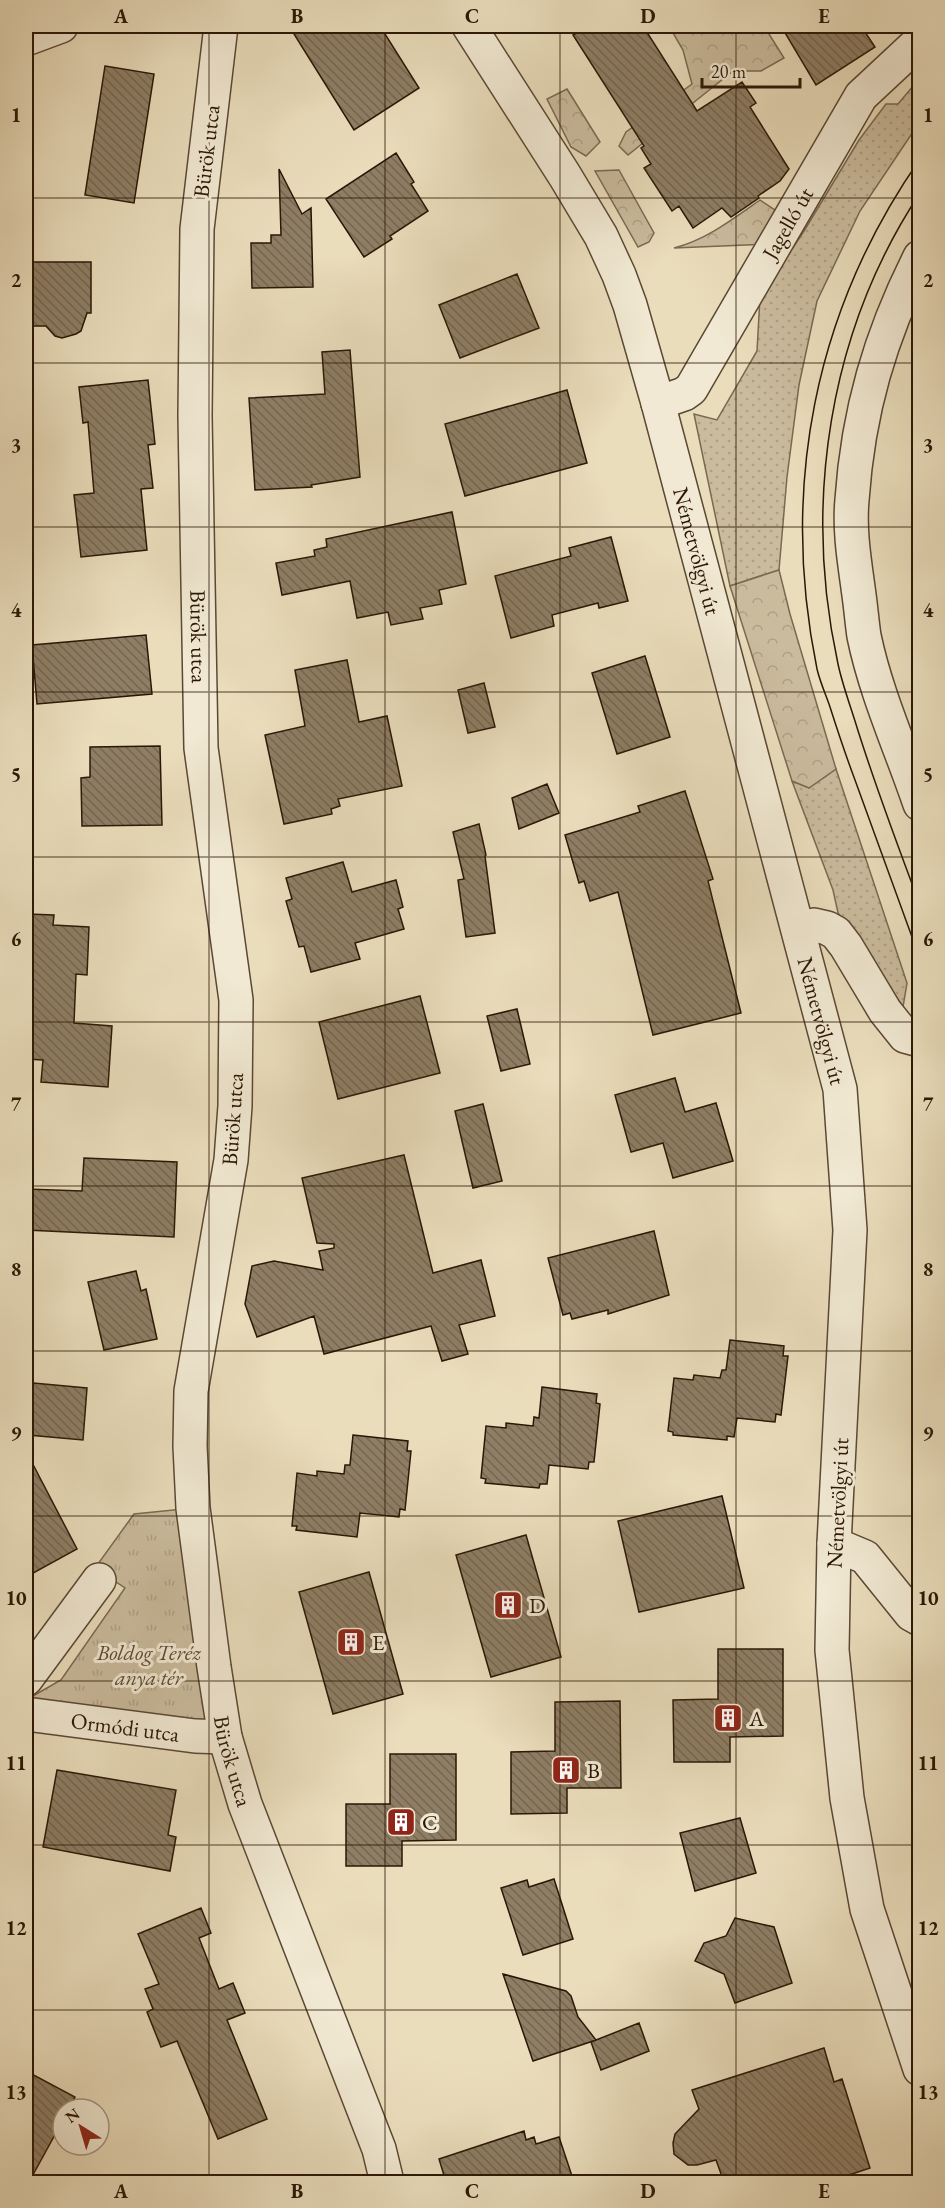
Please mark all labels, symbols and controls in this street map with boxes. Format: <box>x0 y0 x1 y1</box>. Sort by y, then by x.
text: A <box>113 3 129 29</box>
text: B <box>291 3 303 29</box>
text: C <box>465 3 479 29</box>
text: D <box>640 3 656 29</box>
text: E <box>818 3 830 29</box>
scale bar <box>702 51 800 89</box>
text: 20 m <box>711 60 746 83</box>
text: 1 <box>11 102 21 128</box>
text: 1 <box>923 102 933 128</box>
street label: Bürök utca <box>186 103 227 199</box>
street label: Jagelló út <box>754 182 820 266</box>
text: 2 <box>11 267 22 293</box>
text: 2 <box>923 267 934 293</box>
text: 3 <box>11 432 21 458</box>
text: 3 <box>923 432 933 458</box>
street label: Németvölgyi út <box>666 484 728 618</box>
street label: Bürök utca <box>183 590 214 684</box>
text: 4 <box>11 597 22 623</box>
text: 4 <box>923 597 934 623</box>
text: 5 <box>11 761 21 787</box>
text: 5 <box>923 761 933 787</box>
text: 6 <box>11 926 22 952</box>
text: 6 <box>923 926 934 952</box>
street label: Németvölgyi út <box>791 954 852 1088</box>
street label: Bürök utca <box>215 1071 250 1166</box>
text: 7 <box>11 1091 22 1117</box>
text: 7 <box>923 1091 934 1117</box>
text: 8 <box>11 1256 21 1282</box>
text: 8 <box>923 1256 933 1282</box>
text: 9 <box>11 1420 22 1446</box>
text: 9 <box>923 1420 934 1446</box>
street label: Németvölgyi út <box>820 1437 855 1569</box>
text: 10 <box>5 1585 27 1611</box>
text: 10 <box>917 1585 939 1611</box>
building icon: D <box>492 1589 524 1621</box>
place label: D <box>529 1591 546 1620</box>
building icon: E <box>335 1626 367 1658</box>
place label: E <box>372 1628 384 1657</box>
park label: Boldog Teréz anya tér <box>96 1638 201 1692</box>
building icon: A <box>712 1702 744 1734</box>
place label: A <box>748 1704 765 1733</box>
street label: Ormódi utca <box>69 1706 181 1749</box>
street label: Bürök utca <box>207 1714 259 1810</box>
text: 11 <box>5 1750 27 1776</box>
text: 11 <box>917 1750 939 1776</box>
building icon: B <box>550 1754 582 1786</box>
place label: B <box>587 1756 600 1785</box>
building icon: C <box>385 1806 417 1838</box>
place label: C <box>422 1808 438 1837</box>
text: 12 <box>5 1915 27 1941</box>
text: 12 <box>917 1915 939 1941</box>
text: 13 <box>5 2079 27 2105</box>
text: 13 <box>917 2079 939 2105</box>
north arrow <box>51 2097 111 2157</box>
text: N <box>61 2103 84 2128</box>
text: A <box>113 2178 129 2204</box>
text: B <box>291 2178 303 2204</box>
text: C <box>465 2178 479 2204</box>
text: D <box>640 2178 656 2204</box>
text: E <box>818 2178 830 2204</box>

